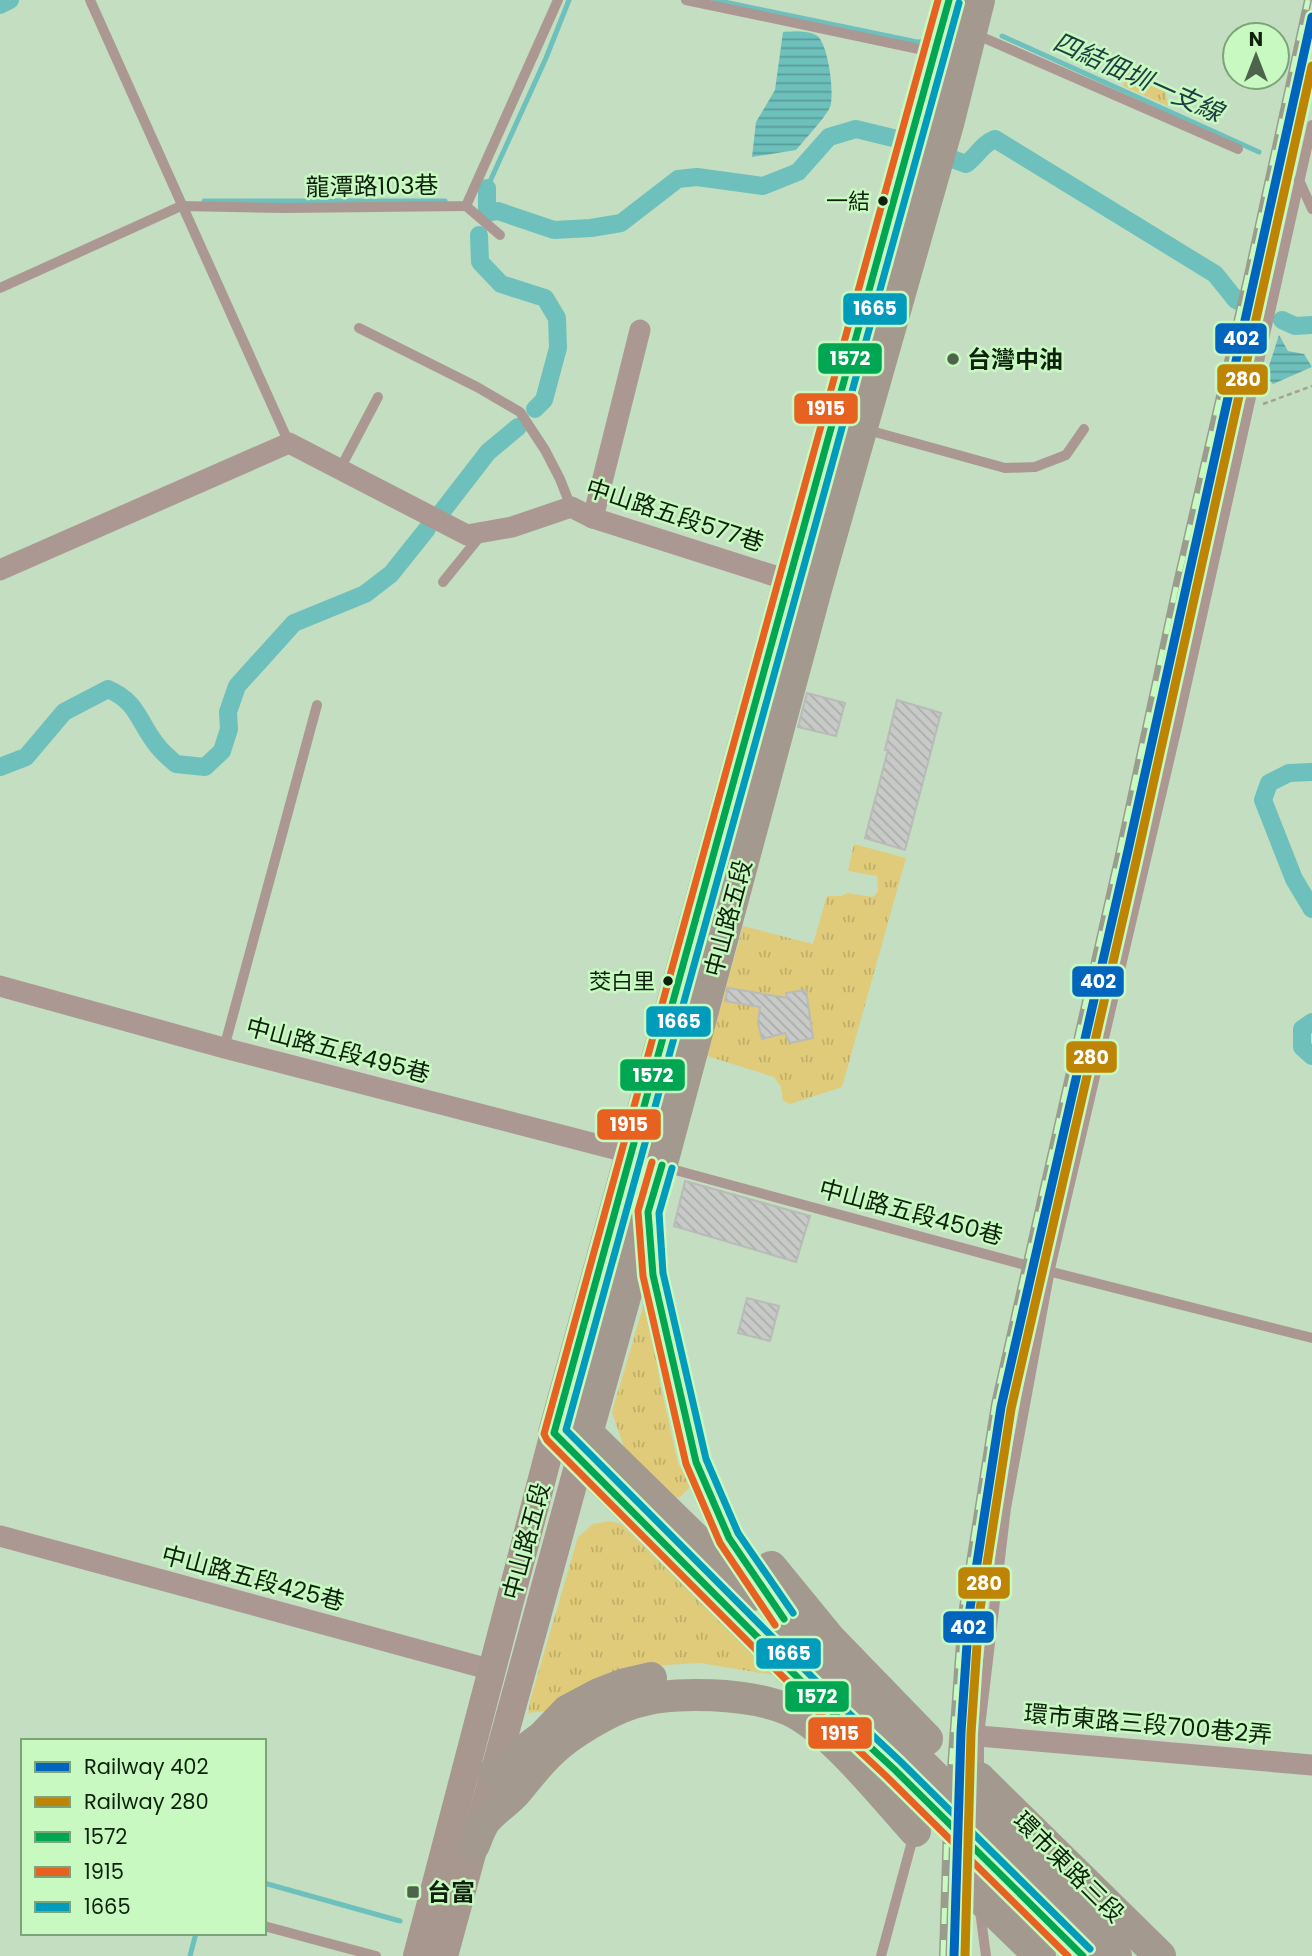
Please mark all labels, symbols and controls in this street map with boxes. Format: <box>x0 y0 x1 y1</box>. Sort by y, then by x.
north arrow <box>1221 21 1291 91</box>
water label: 四結佃圳一支線 <box>1048 24 1231 132</box>
text: N <box>1249 26 1263 53</box>
street label: 龍潭路103巷 <box>305 168 439 204</box>
place label: 一結 <box>826 186 870 217</box>
marker: 一結 <box>876 194 890 208</box>
line badge: 1665 <box>842 292 908 326</box>
text: 1665 <box>853 295 897 322</box>
line badge: 402 <box>1214 322 1268 355</box>
text: 402 <box>1223 325 1259 352</box>
line badge: 1572 <box>817 342 883 375</box>
place label: 台灣中油 <box>967 343 1063 376</box>
text: 1572 <box>830 345 870 372</box>
marker: 台灣中油 <box>945 351 961 367</box>
line badge: 280 <box>1216 363 1269 396</box>
text: 280 <box>1225 366 1261 393</box>
line badge: 1915 <box>793 392 859 425</box>
text: 1915 <box>807 395 845 422</box>
street label: 中山路五段577巷 <box>582 471 768 559</box>
street label: 中山路五段 <box>697 856 759 980</box>
line badge: 402 <box>1071 965 1125 998</box>
place label: 茭白里 <box>589 966 655 997</box>
text: 402 <box>1080 968 1116 995</box>
marker: 茭白里 <box>661 974 675 988</box>
line badge: 1665 <box>645 1005 712 1038</box>
text: 1665 <box>657 1008 701 1035</box>
street label: 中山路五段495巷 <box>242 1010 434 1090</box>
line badge: 280 <box>1065 1040 1118 1074</box>
text: 280 <box>1073 1044 1109 1071</box>
line badge: 1572 <box>619 1058 686 1092</box>
text: 1572 <box>633 1062 673 1089</box>
line badge: 1915 <box>596 1108 662 1141</box>
text: 1915 <box>610 1111 648 1138</box>
street label: 中山路五段450巷 <box>815 1172 1007 1252</box>
street label: 中山路五段 <box>495 1479 557 1603</box>
street label: 中山路五段425巷 <box>158 1538 348 1618</box>
line badge: 280 <box>957 1566 1011 1600</box>
text: 280 <box>966 1570 1002 1597</box>
line badge: 402 <box>942 1610 995 1644</box>
text: 402 <box>950 1614 986 1641</box>
line badge: 1665 <box>755 1637 822 1670</box>
text: 1665 <box>767 1640 811 1667</box>
line badge: 1572 <box>784 1680 850 1713</box>
text: 1572 <box>797 1683 837 1710</box>
street label: 環市東路三段700巷2弄 <box>1023 1697 1273 1751</box>
line badge: 1915 <box>807 1716 873 1750</box>
text: 1915 <box>821 1720 859 1747</box>
legend <box>21 1739 266 1935</box>
text: Railway 402 <box>84 1752 209 1781</box>
text: Railway 280 <box>84 1787 209 1816</box>
street label: 環市東路三段 <box>1006 1804 1132 1930</box>
text: 1572 <box>84 1822 127 1851</box>
text: 1915 <box>84 1857 124 1886</box>
place label: 台富 <box>427 1876 475 1909</box>
marker: 台富 <box>405 1884 421 1900</box>
text: 1665 <box>84 1892 131 1921</box>

